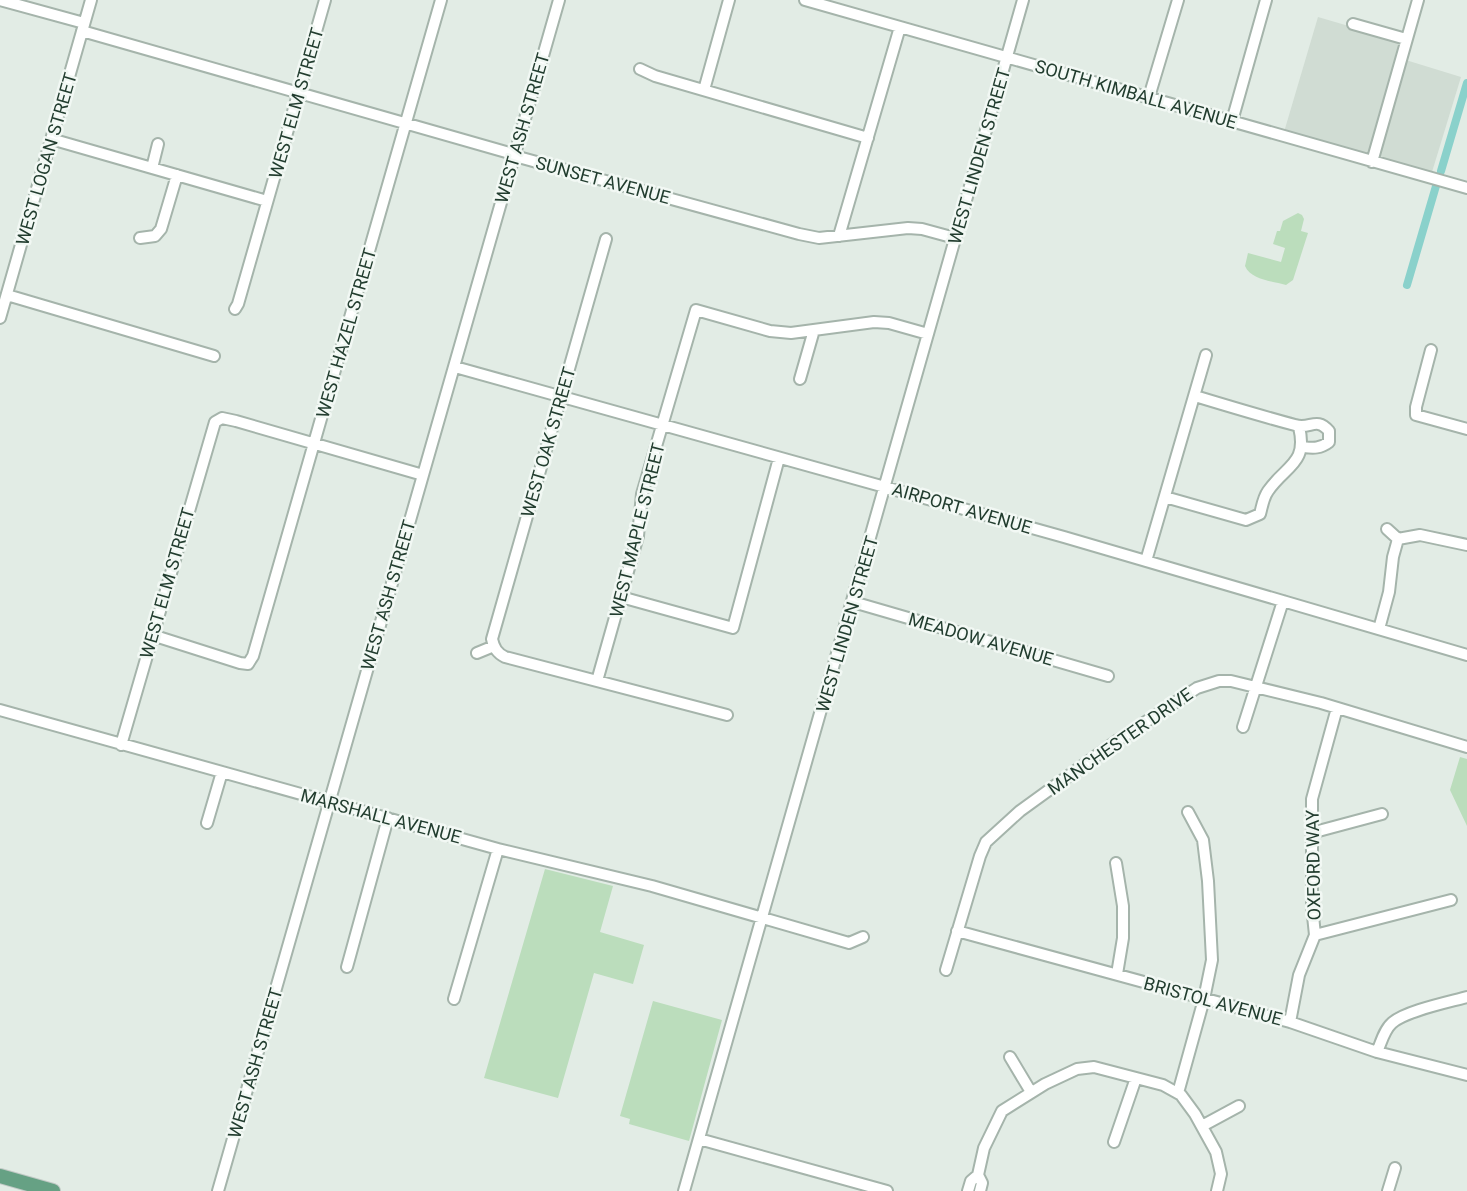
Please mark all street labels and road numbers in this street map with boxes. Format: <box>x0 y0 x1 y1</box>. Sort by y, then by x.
street label: WEST ELM STREET <box>264 25 328 181</box>
street label: WEST ASH STREET <box>490 50 554 206</box>
street label: SOUTH KIMBALL AVENUE <box>1033 55 1239 133</box>
street label: WEST LINDEN STREET <box>944 65 1014 247</box>
street label: WEST LOGAN STREET <box>11 70 81 248</box>
street label: SUNSET AVENUE <box>533 152 673 208</box>
street label: WEST HAZEL STREET <box>312 245 380 420</box>
street label: WEST OAK STREET <box>516 364 580 520</box>
street label: WEST MAPLE STREET <box>605 440 669 619</box>
street label: AIRPORT AVENUE <box>890 478 1034 538</box>
street label: WEST ELM STREET <box>135 505 199 661</box>
street label: WEST ASH STREET <box>356 517 420 673</box>
street label: WEST LINDEN STREET <box>812 533 882 715</box>
street label: MEADOW AVENUE <box>906 608 1056 670</box>
street label: MANCHESTER DRIVE <box>1044 683 1196 799</box>
street label: MARSHALL AVENUE <box>298 784 464 848</box>
street label: OXFORD WAY <box>1302 809 1324 920</box>
street label: BRISTOL AVENUE <box>1142 972 1284 1030</box>
street label: WEST ASH STREET <box>223 985 287 1141</box>

